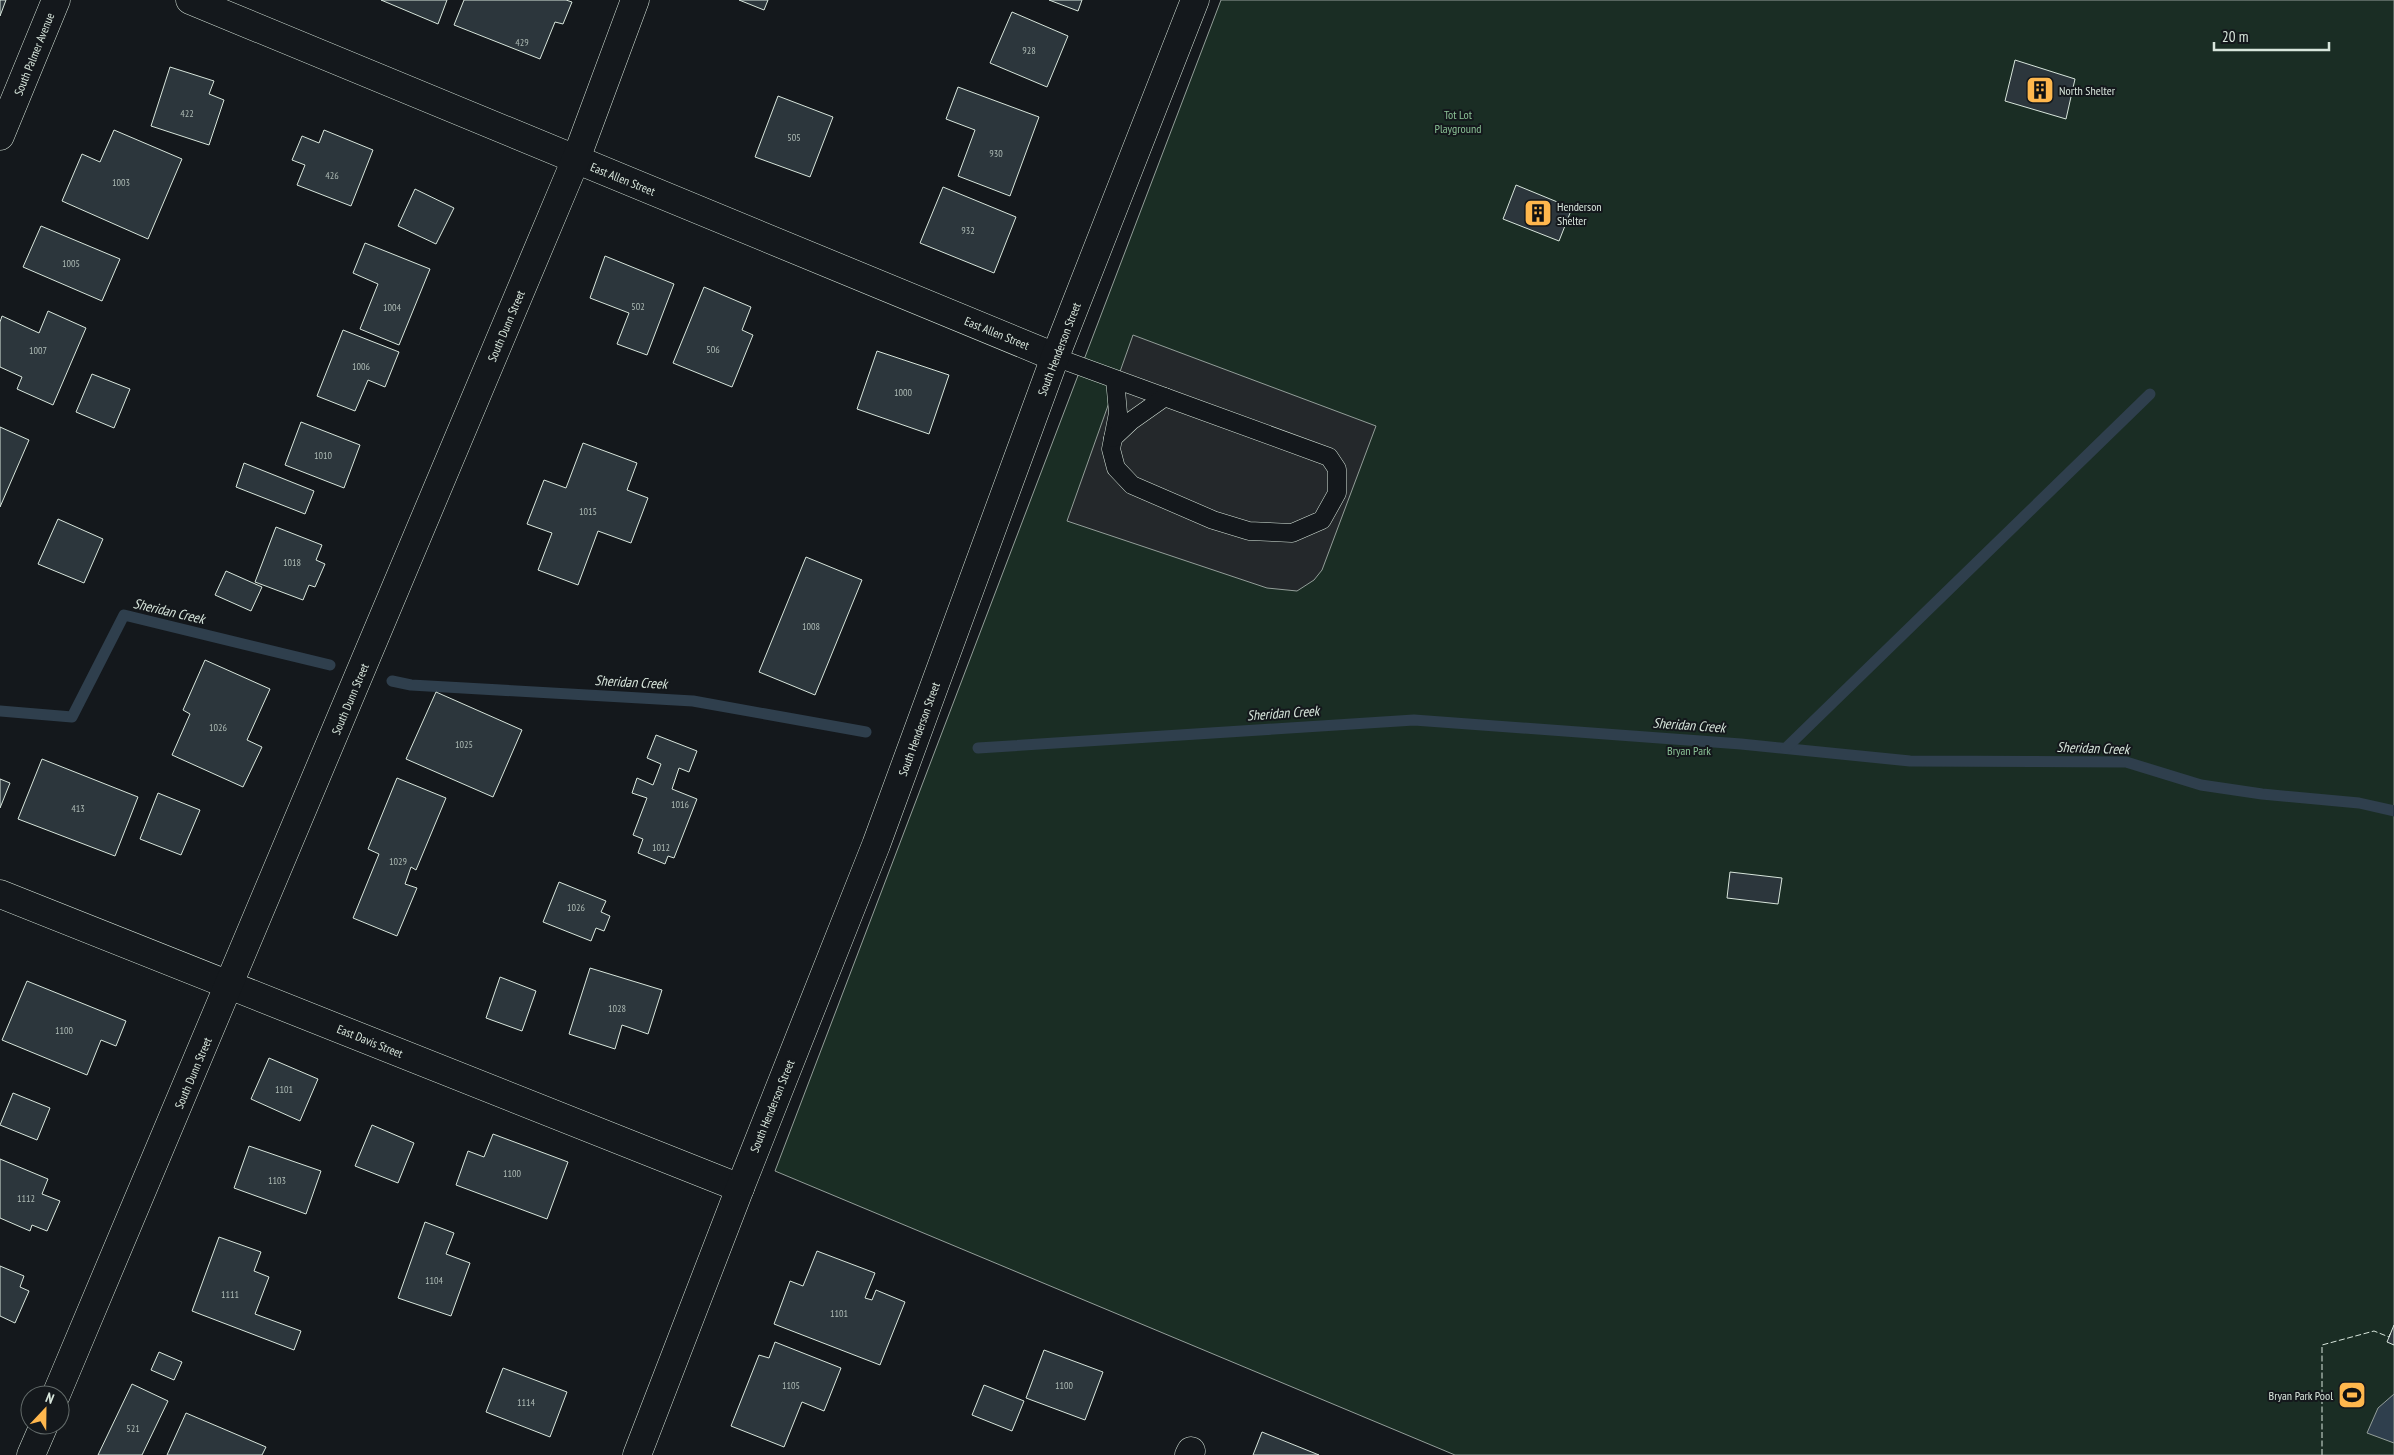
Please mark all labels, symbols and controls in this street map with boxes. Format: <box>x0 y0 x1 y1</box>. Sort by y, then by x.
street label: South Palmer Avenue <box>11 10 57 98</box>
scale bar <box>2214 20 2329 52</box>
text: 20 m <box>2222 27 2248 46</box>
house number: 429 <box>515 36 529 49</box>
house number: 928 <box>1022 44 1036 57</box>
building icon: North Shelter <box>2025 75 2055 105</box>
place label: North Shelter <box>2059 83 2116 98</box>
house number: 422 <box>180 107 194 120</box>
park label: Tot Lot Playground <box>1435 107 1481 136</box>
house number: 505 <box>787 131 801 144</box>
house number: 930 <box>989 147 1003 160</box>
street label: East Allen Street <box>588 159 658 199</box>
house number: 426 <box>325 169 339 182</box>
house number: 1003 <box>112 176 130 189</box>
building icon: Henderson Shelter <box>1523 198 1553 228</box>
place label: Henderson Shelter <box>1557 199 1602 228</box>
house number: 932 <box>961 224 975 237</box>
house number: 1005 <box>62 257 80 270</box>
street label: South Dunn Street <box>484 287 528 364</box>
house number: 502 <box>631 300 645 313</box>
street label: South Henderson Street <box>1034 300 1084 398</box>
house number: 1004 <box>383 301 402 314</box>
street label: East Allen Street <box>962 313 1032 353</box>
house number: 506 <box>706 343 720 356</box>
house number: 1007 <box>29 344 47 357</box>
house number: 1006 <box>352 360 371 373</box>
house number: 1000 <box>894 386 913 399</box>
house number: 1010 <box>314 449 333 462</box>
house number: 1015 <box>579 505 597 518</box>
house number: 1018 <box>283 556 301 569</box>
water label: Sheridan Creek <box>132 594 208 628</box>
house number: 1008 <box>802 620 820 633</box>
street label: South Dunn Street <box>328 660 372 737</box>
water label: Sheridan Creek <box>594 671 669 693</box>
street label: South Henderson Street <box>895 679 943 778</box>
water label: Sheridan Creek <box>1246 701 1321 725</box>
water label: Sheridan Creek <box>1652 713 1727 737</box>
house number: 1026 <box>209 721 228 734</box>
house number: 1025 <box>455 738 473 751</box>
water label: Sheridan Creek <box>2056 738 2131 758</box>
park label: Bryan Park <box>1667 743 1711 758</box>
house number: 1016 <box>671 798 690 811</box>
house number: 413 <box>71 802 85 815</box>
house number: 1012 <box>652 841 670 854</box>
house number: 1029 <box>389 855 407 868</box>
house number: 1026 <box>567 901 586 914</box>
house number: 1028 <box>608 1002 626 1015</box>
street label: East Davis Street <box>335 1021 406 1061</box>
house number: 1100 <box>55 1024 74 1037</box>
street label: South Dunn Street <box>171 1034 215 1111</box>
street label: South Henderson Street <box>747 1057 798 1155</box>
house number: 1101 <box>275 1083 293 1096</box>
house number: 1100 <box>503 1167 522 1180</box>
house number: 1103 <box>268 1174 286 1187</box>
house number: 1112 <box>17 1192 35 1205</box>
house number: 1104 <box>425 1274 444 1287</box>
house number: 1111 <box>221 1288 239 1301</box>
house number: 1101 <box>830 1307 848 1320</box>
house number: 1105 <box>782 1379 800 1392</box>
house number: 1100 <box>1055 1379 1074 1392</box>
sports icon: Bryan Park Pool <box>2337 1380 2367 1410</box>
north arrow <box>20 1385 70 1435</box>
text: N <box>43 1388 57 1408</box>
place label: Bryan Park Pool <box>2269 1388 2333 1403</box>
house number: 1114 <box>517 1396 536 1409</box>
house number: 521 <box>126 1422 140 1435</box>

